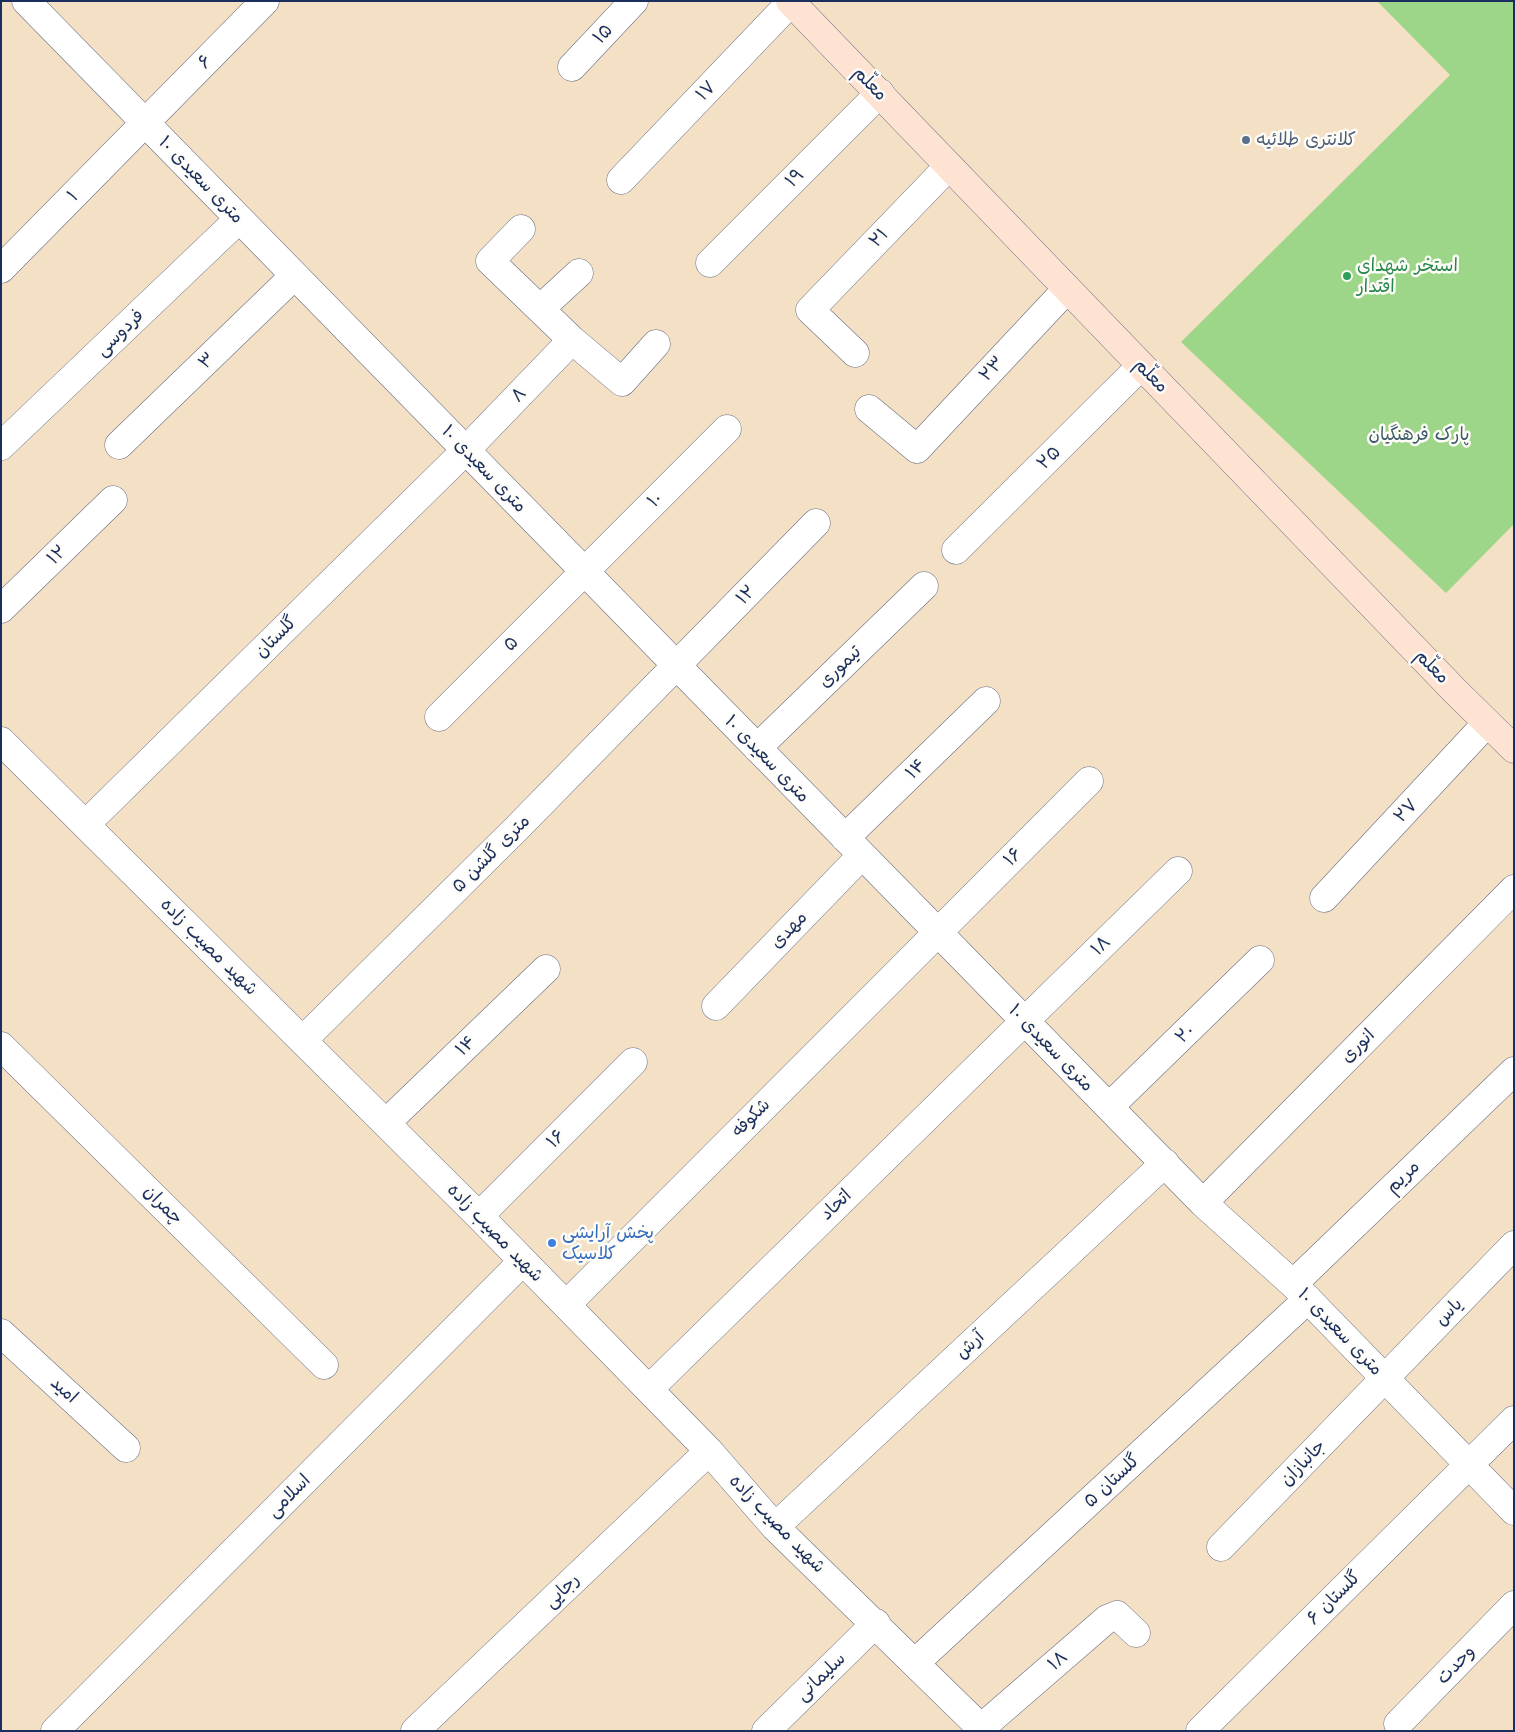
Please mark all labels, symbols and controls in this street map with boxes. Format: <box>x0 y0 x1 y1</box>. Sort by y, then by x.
street label: ۱۵ <box>589 20 617 48</box>
street label: ۶ <box>193 51 217 73</box>
street label: معلّم <box>849 62 891 106</box>
street label: ۱۷ <box>692 77 720 105</box>
place label: کلانتری طلائیه <box>1256 129 1356 151</box>
street label: ۱۰ متری سعیدی <box>154 132 248 228</box>
marker: کلانتری طلائیه <box>1240 134 1252 146</box>
street label: ۱۹ <box>781 164 809 192</box>
street label: ۱ <box>63 186 83 206</box>
street label: ۲۱ <box>865 224 893 252</box>
place label: استخر شهدای اقتدار <box>1357 255 1458 298</box>
marker: استخر شهدای اقتدار <box>1341 270 1353 282</box>
street label: فردوسی <box>92 305 148 361</box>
street label: ۳ <box>194 348 220 374</box>
street label: ۲۳ <box>975 352 1009 386</box>
street label: معلّم <box>1130 354 1172 398</box>
street label: ۸ <box>507 383 531 407</box>
street label: ۱۰ متری سعیدی <box>437 421 531 517</box>
park label: پارک فرهنگیان <box>1368 424 1470 446</box>
street label: ۲۵ <box>1033 442 1065 474</box>
street label: ۱۰ <box>643 488 667 512</box>
street label: ۱۲ <box>43 541 71 569</box>
street label: ۱۲ <box>732 581 760 609</box>
street label: گلستان <box>251 612 301 662</box>
street label: ۵ <box>499 632 523 656</box>
street label: تیموری <box>814 641 866 693</box>
street label: معلّم <box>1411 645 1453 689</box>
street label: ۱۰ متری سعیدی <box>720 711 814 807</box>
street label: ۱۴ <box>901 754 931 784</box>
street label: ۲۷ <box>1390 795 1422 827</box>
street label: ۵ متری گلشن <box>447 810 535 898</box>
street label: ۱۶ <box>999 843 1027 871</box>
street label: شهید مصیب زاده <box>156 894 262 1000</box>
street label: مهدی <box>766 907 812 953</box>
street label: ۱۸ <box>1087 932 1115 960</box>
street label: ۱۰ متری سعیدی <box>1004 1000 1098 1096</box>
street label: ۲۰ <box>1171 1020 1199 1048</box>
street label: انوری <box>1337 1025 1379 1067</box>
street label: ۱۴ <box>451 1031 481 1061</box>
street label: شکوفه <box>727 1094 775 1142</box>
street label: ۱۶ <box>542 1125 570 1153</box>
street label: مریم <box>1382 1156 1424 1198</box>
street label: شهید مصیب زاده <box>443 1179 547 1287</box>
street label: چمران <box>139 1181 187 1229</box>
street label: اتحاد <box>816 1185 856 1225</box>
place label: پخش آرایشی کلاسیک <box>562 1222 654 1264</box>
marker: پخش آرایشی کلاسیک <box>546 1237 558 1249</box>
street label: ۱۰ متری سعیدی <box>1293 1284 1387 1380</box>
street label: یاس <box>1431 1294 1467 1330</box>
street label: آرش <box>951 1326 989 1364</box>
street label: امید <box>46 1372 82 1408</box>
street label: جانبازان <box>1276 1435 1330 1491</box>
street label: گلستان ۵ <box>1079 1450 1145 1512</box>
street label: اسلامی <box>263 1470 315 1522</box>
street label: شهید مصیب زاده <box>725 1470 829 1578</box>
street label: گلستان ۶ <box>1303 1567 1365 1629</box>
street label: رجایی <box>540 1569 584 1613</box>
street label: وحدت <box>1432 1641 1480 1689</box>
street label: ۱۸ <box>1044 1647 1072 1675</box>
street label: سلیمانی <box>792 1648 850 1706</box>

